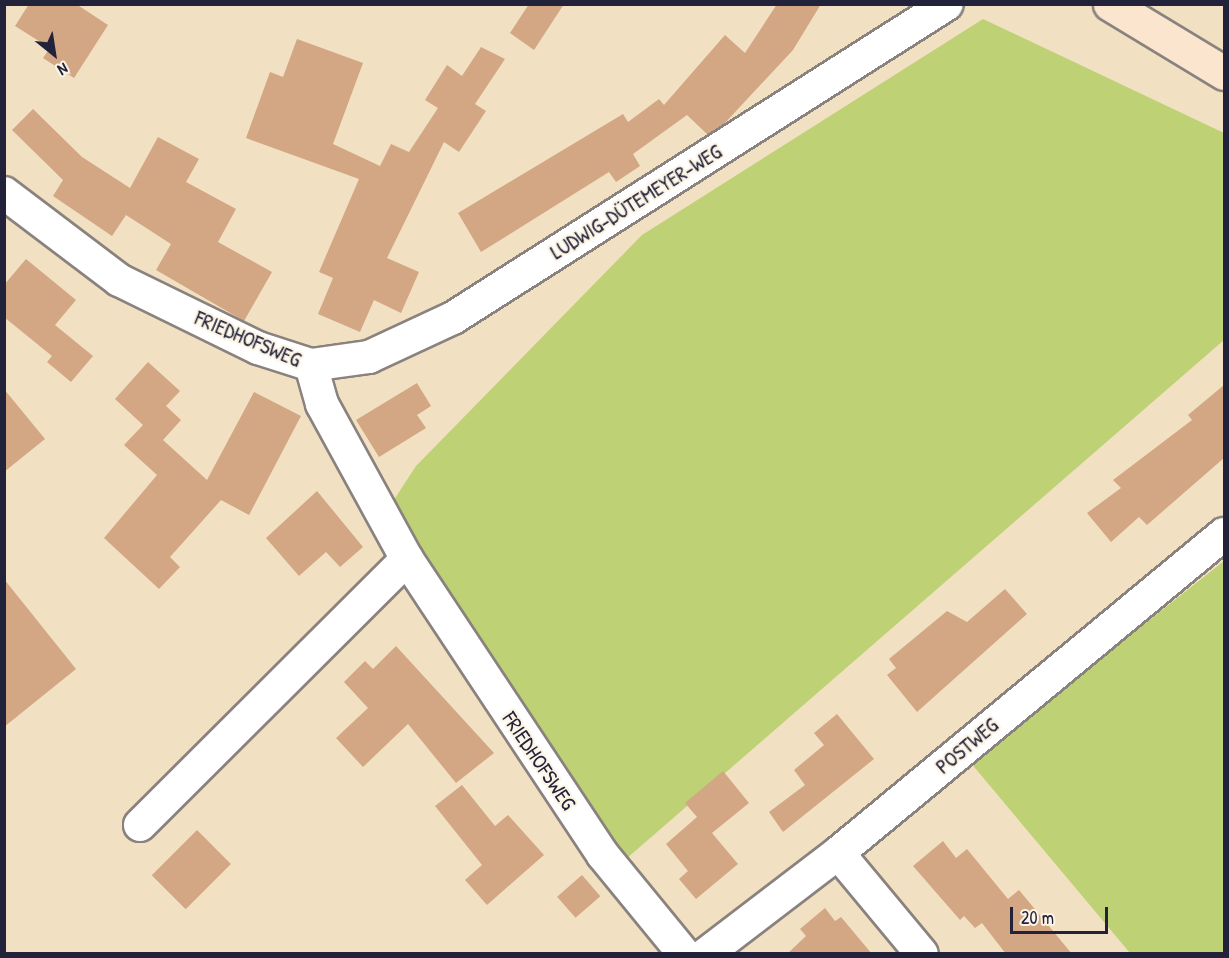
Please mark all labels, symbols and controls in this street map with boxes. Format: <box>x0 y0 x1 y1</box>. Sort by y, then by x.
north arrow <box>24 24 84 84</box>
text: N <box>54 58 72 81</box>
street label: LUDWIG-DÜTEMEYER-WEG <box>546 139 726 265</box>
street label: FRIEDHOFSWEG <box>191 305 305 373</box>
street label: FRIEDHOFSWEG <box>497 707 581 815</box>
street label: POSTWEG <box>931 713 1003 779</box>
scale bar <box>1013 895 1110 933</box>
text: 20 m <box>1021 905 1054 930</box>

